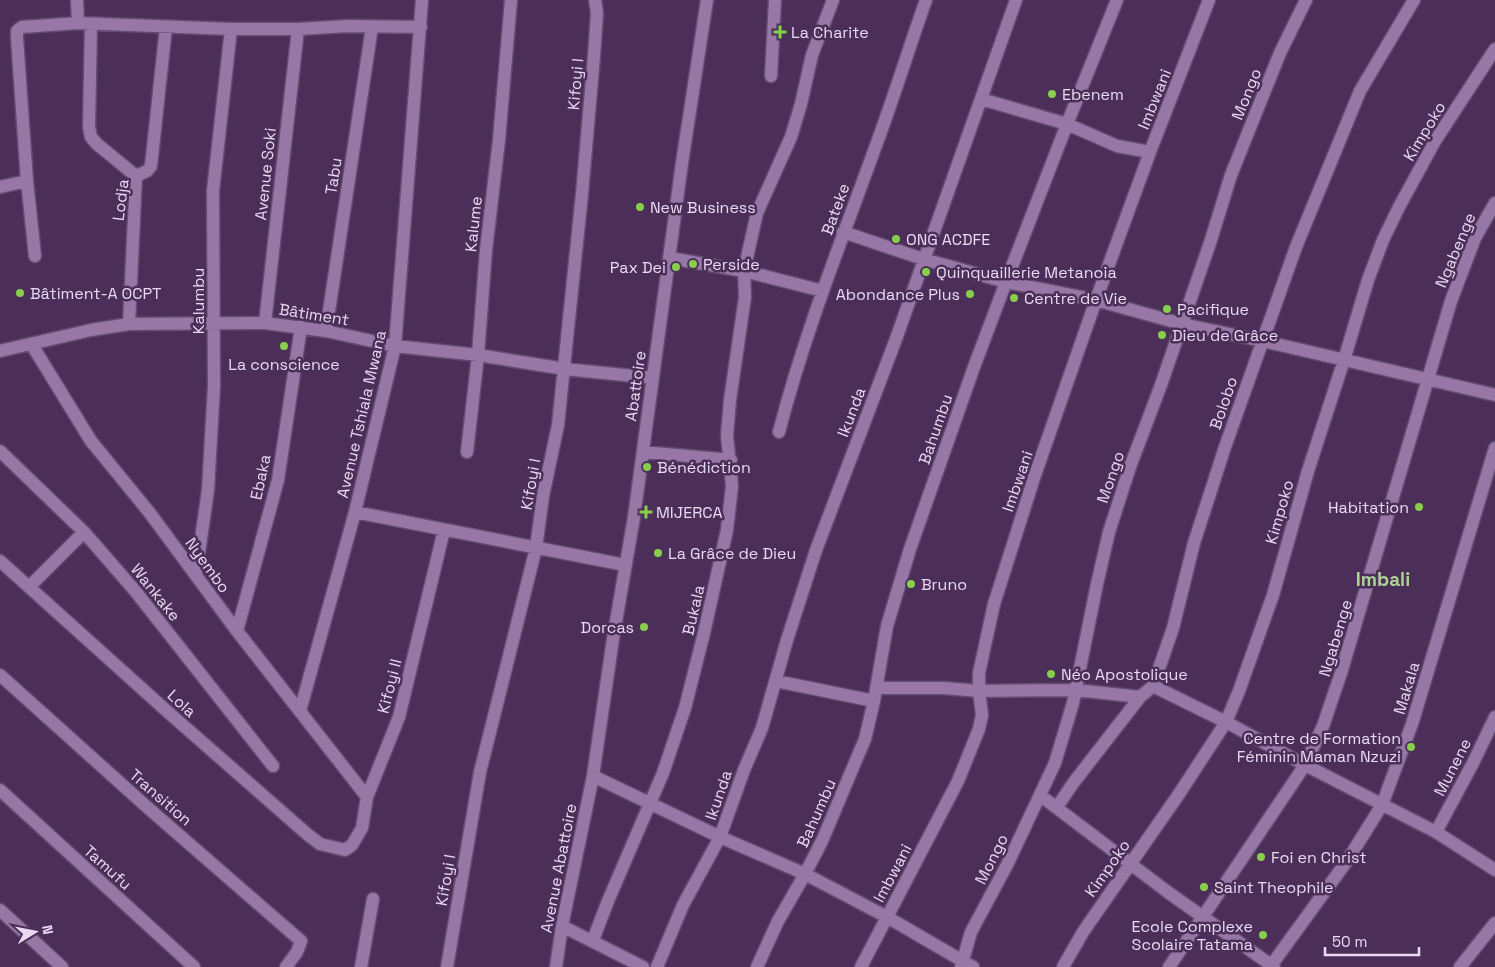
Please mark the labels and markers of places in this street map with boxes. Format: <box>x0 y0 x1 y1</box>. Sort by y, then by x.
place label: La Charite <box>791 22 869 43</box>
marker: La Charite <box>773 25 787 39</box>
place label: Ebenem <box>1062 84 1124 105</box>
marker: Ebenem <box>1046 88 1058 100</box>
place label: New Business <box>650 197 756 218</box>
marker: New Business <box>634 201 646 213</box>
place label: ONG ACDFE <box>906 229 990 250</box>
marker: ONG ACDFE <box>890 233 902 245</box>
place label: Perside <box>703 254 760 275</box>
place label: Pax Dei <box>610 257 666 278</box>
marker: Perside <box>687 258 699 270</box>
marker: Pax Dei <box>670 261 682 273</box>
place label: Quinquaillerie Metanoia <box>936 262 1117 283</box>
marker: Quinquaillerie Metanoia <box>920 266 932 278</box>
place label: Bâtiment-A OCPT <box>30 283 161 304</box>
place label: Abondance Plus <box>836 284 960 305</box>
marker: Bâtiment-A OCPT <box>14 287 26 299</box>
marker: Abondance Plus <box>964 288 976 300</box>
place label: Centre de Vie <box>1024 288 1127 309</box>
marker: Centre de Vie <box>1008 292 1020 304</box>
place label: Pacifique <box>1177 299 1249 320</box>
marker: Pacifique <box>1161 303 1173 315</box>
place label: Dieu de Grâce <box>1172 325 1278 346</box>
marker: Dieu de Grâce <box>1156 329 1168 341</box>
marker: La conscience <box>278 340 290 352</box>
place label: La conscience <box>228 354 340 375</box>
place label: Bénédiction <box>657 457 751 478</box>
marker: Bénédiction <box>641 461 653 473</box>
place label: Habitation <box>1328 497 1409 518</box>
marker: Habitation <box>1413 501 1425 513</box>
place label: MIJERCA <box>656 502 723 523</box>
marker: MIJERCA <box>640 506 652 518</box>
place label: La Grâce de Dieu <box>668 543 796 564</box>
marker: La Grâce de Dieu <box>652 547 664 559</box>
place label: Bruno <box>921 574 967 595</box>
marker: Bruno <box>905 578 917 590</box>
place label: Dorcas <box>581 617 634 638</box>
marker: Dorcas <box>638 621 650 633</box>
place label: Néo Apostolique <box>1061 664 1188 685</box>
marker: Néo Apostolique <box>1045 668 1057 680</box>
place label: Centre de Formation Féminin Maman Nzuzi <box>1237 728 1401 767</box>
marker: Centre de Formation Féminin Maman Nzuzi <box>1405 741 1417 753</box>
place label: Foi en Christ <box>1271 847 1367 868</box>
marker: Foi en Christ <box>1255 851 1267 863</box>
place label: Saint Theophile <box>1214 877 1334 898</box>
marker: Saint Theophile <box>1198 881 1210 893</box>
place label: Ecole Complexe Scolaire Tatama <box>1132 916 1253 955</box>
marker: Ecole Complexe Scolaire Tatama <box>1257 929 1269 941</box>

